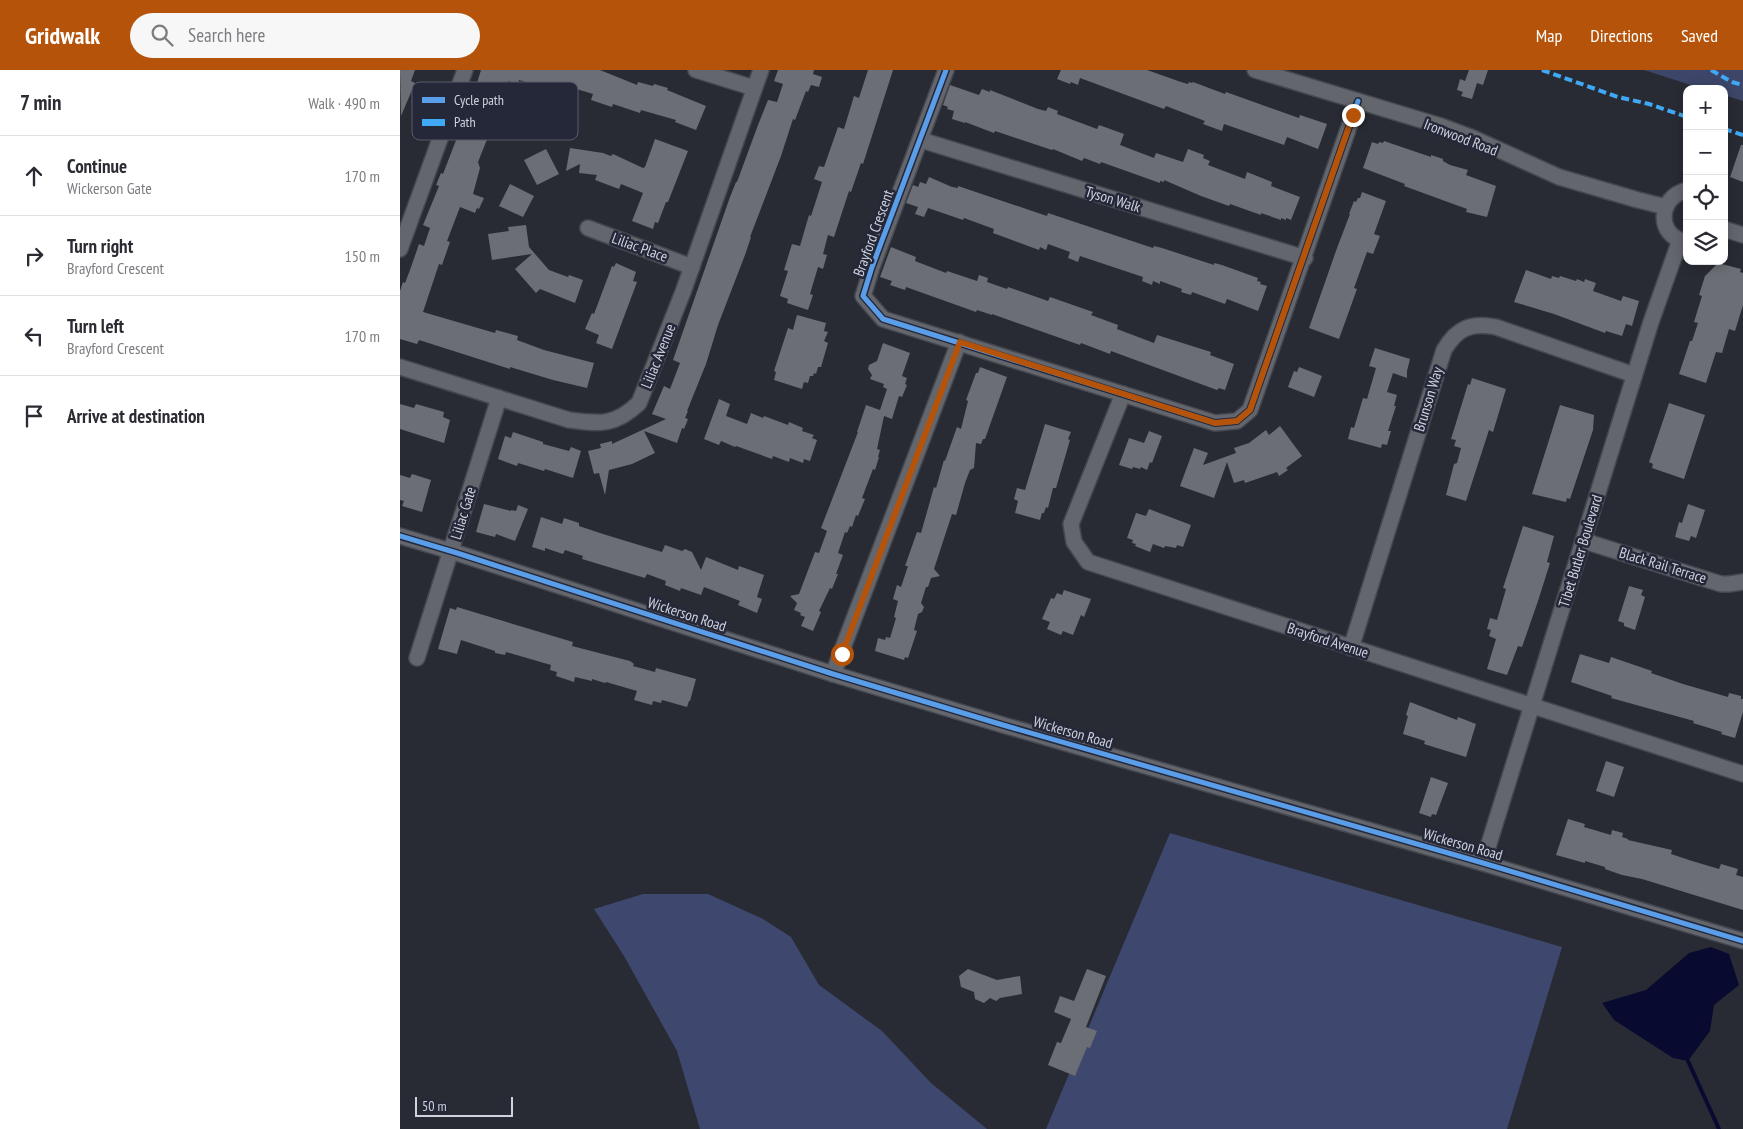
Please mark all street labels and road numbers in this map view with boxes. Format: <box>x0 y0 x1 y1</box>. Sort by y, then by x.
street label: Ironwood Road <box>1421 114 1501 160</box>
street label: Tyson Walk <box>1083 182 1143 216</box>
street label: Brayford Crescent <box>849 187 897 279</box>
street label: Liliac Place <box>609 228 671 266</box>
street label: Liliac Avenue <box>636 321 680 391</box>
street label: Brunson Way <box>1409 364 1447 434</box>
street label: Liliac Gate <box>446 484 480 542</box>
street label: Tibet Butler Boulevard <box>1554 492 1606 610</box>
street label: Black Rail Terrace <box>1617 543 1709 587</box>
street label: Wickerson Road <box>645 592 729 636</box>
street label: Brayford Avenue <box>1285 618 1371 662</box>
street label: Wickerson Road <box>1031 712 1115 752</box>
street label: Wickerson Road <box>1421 824 1505 864</box>

